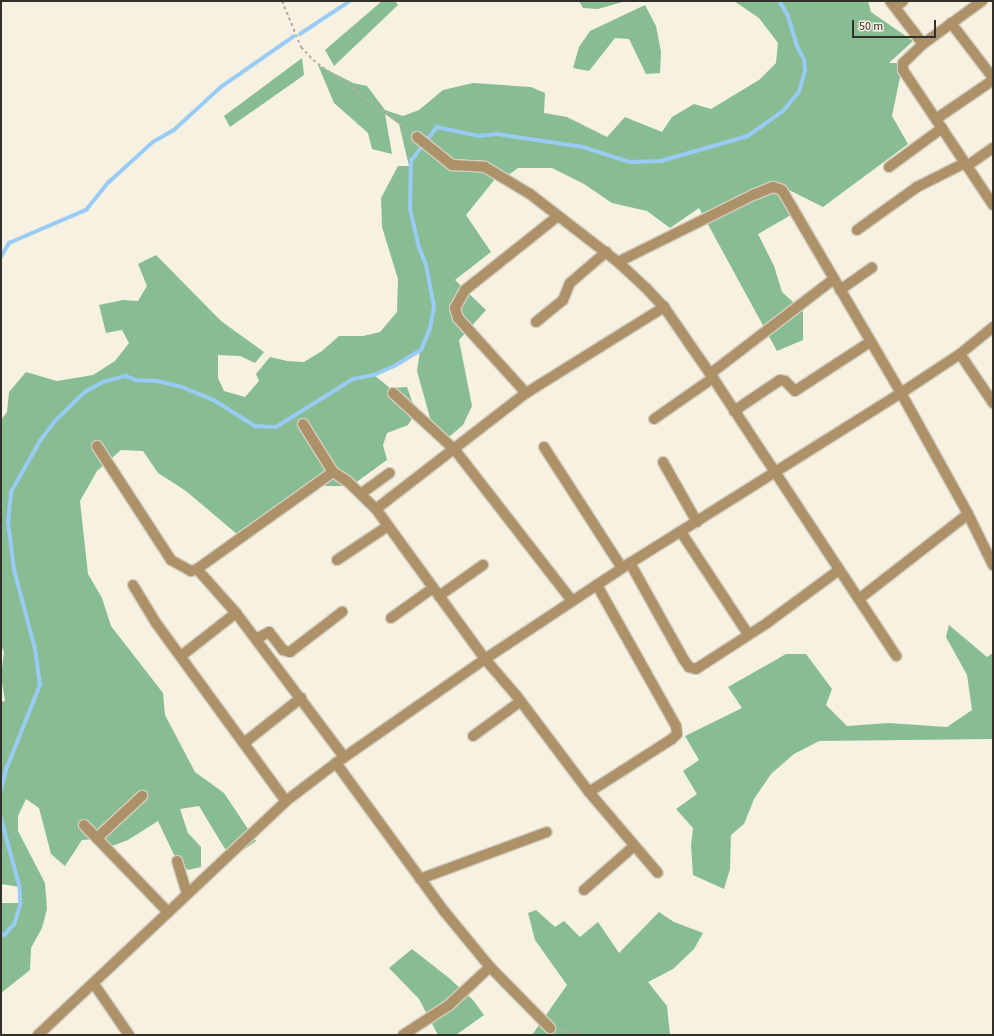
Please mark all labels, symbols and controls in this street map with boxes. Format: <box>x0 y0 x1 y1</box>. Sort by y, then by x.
scale bar <box>854 12 938 38</box>
text: 50 m <box>859 18 883 35</box>

